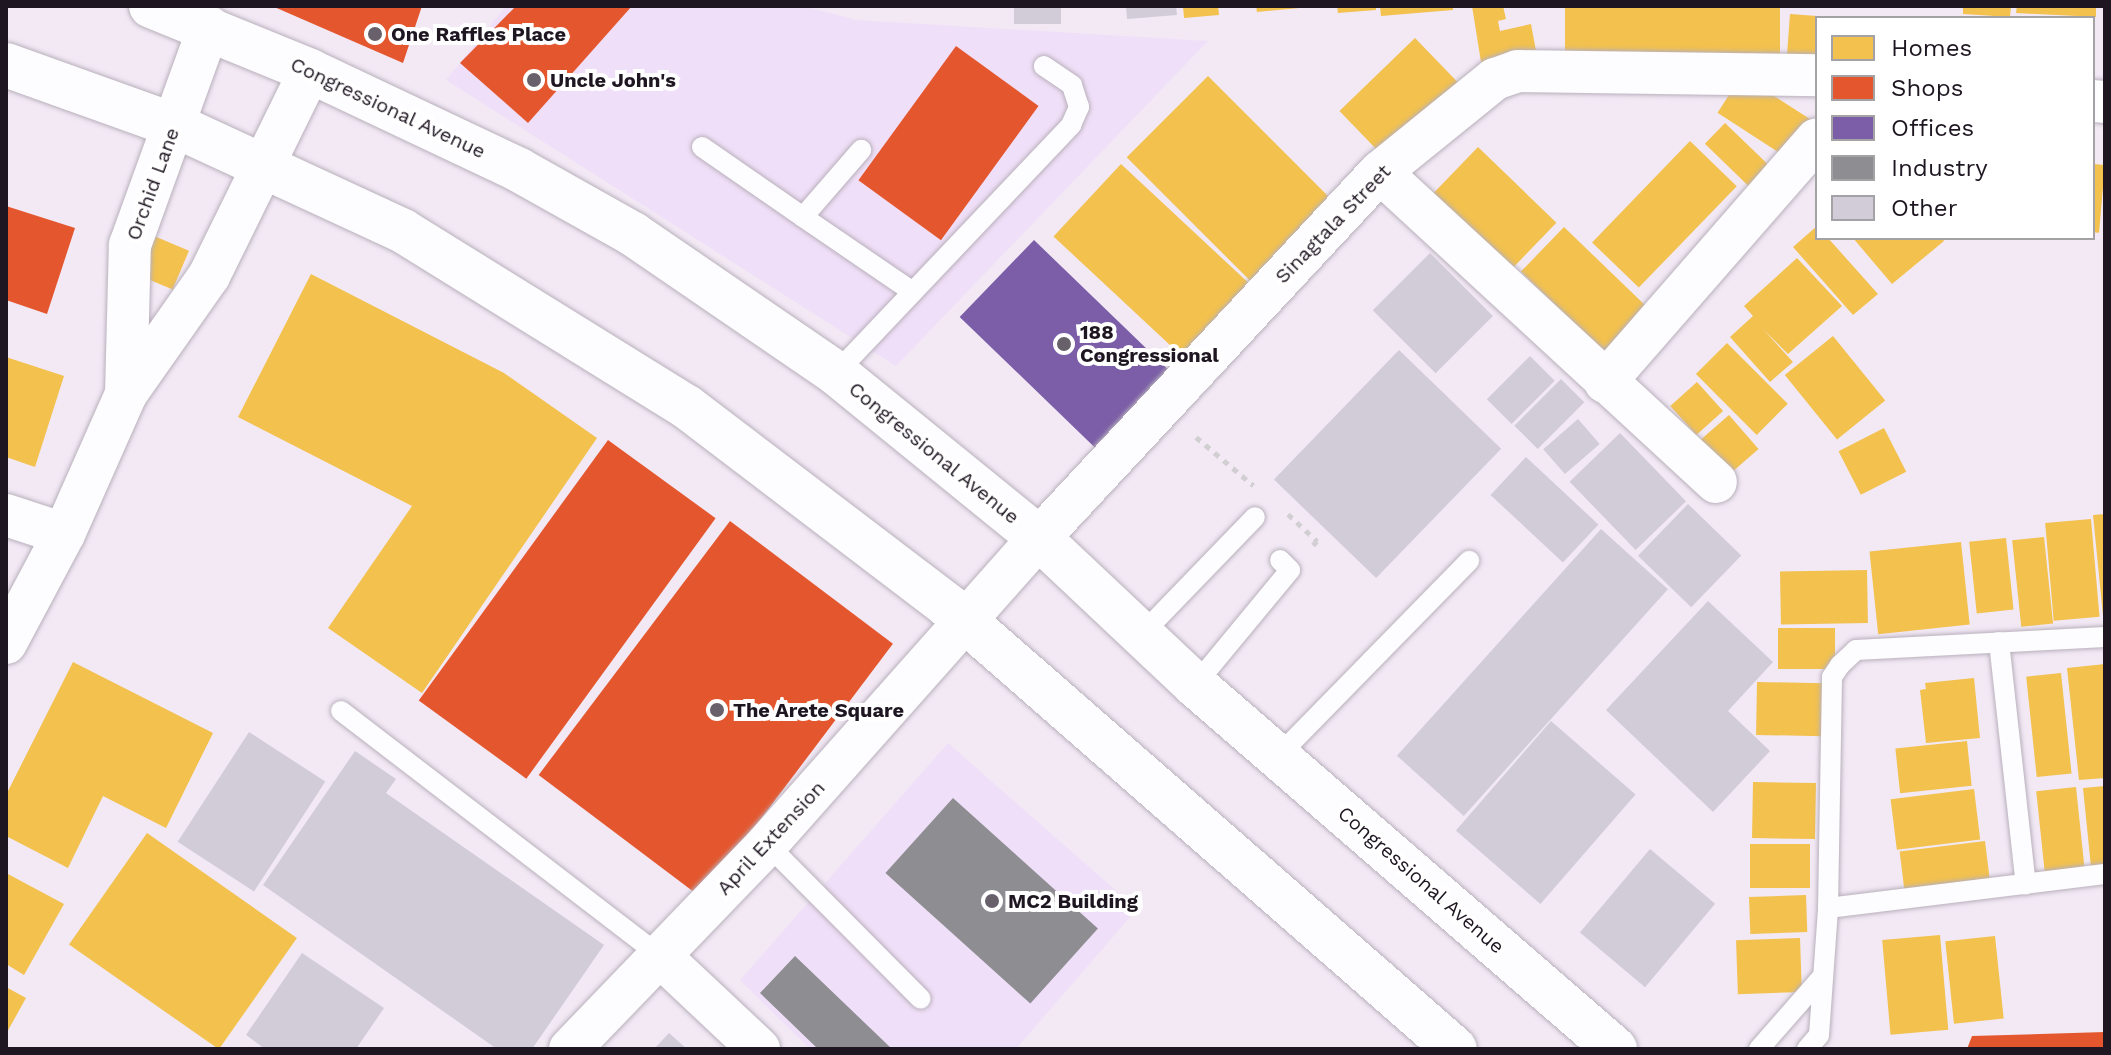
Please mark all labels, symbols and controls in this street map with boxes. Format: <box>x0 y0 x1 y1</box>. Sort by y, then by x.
legend <box>1815 16 2095 240</box>
place label: One Raffles Place <box>391 22 566 46</box>
marker: One Raffles Place <box>366 25 384 43</box>
text: Homes <box>1891 34 1972 62</box>
street label: Congressional Avenue <box>286 52 490 164</box>
place label: Uncle John's <box>550 68 676 92</box>
marker: Uncle John's <box>525 71 543 89</box>
text: Shops <box>1891 74 1963 102</box>
text: Offices <box>1891 114 1974 142</box>
street label: Orchid Lane <box>122 124 184 244</box>
text: Industry <box>1891 154 1988 182</box>
street label: Sinagtala Street <box>1270 159 1396 289</box>
text: Other <box>1891 194 1958 222</box>
place label: 188 Congressional <box>1080 320 1219 367</box>
marker: 188 Congressional <box>1055 335 1073 353</box>
street label: Congressional Avenue <box>843 376 1025 530</box>
place label: The Arete Square <box>733 698 905 722</box>
marker: The Arete Square <box>708 701 726 719</box>
street label: April Extension <box>712 776 830 900</box>
street label: Congressional Avenue <box>1332 801 1510 959</box>
place label: MC2 Building <box>1008 889 1138 913</box>
marker: MC2 Building <box>983 892 1001 910</box>

